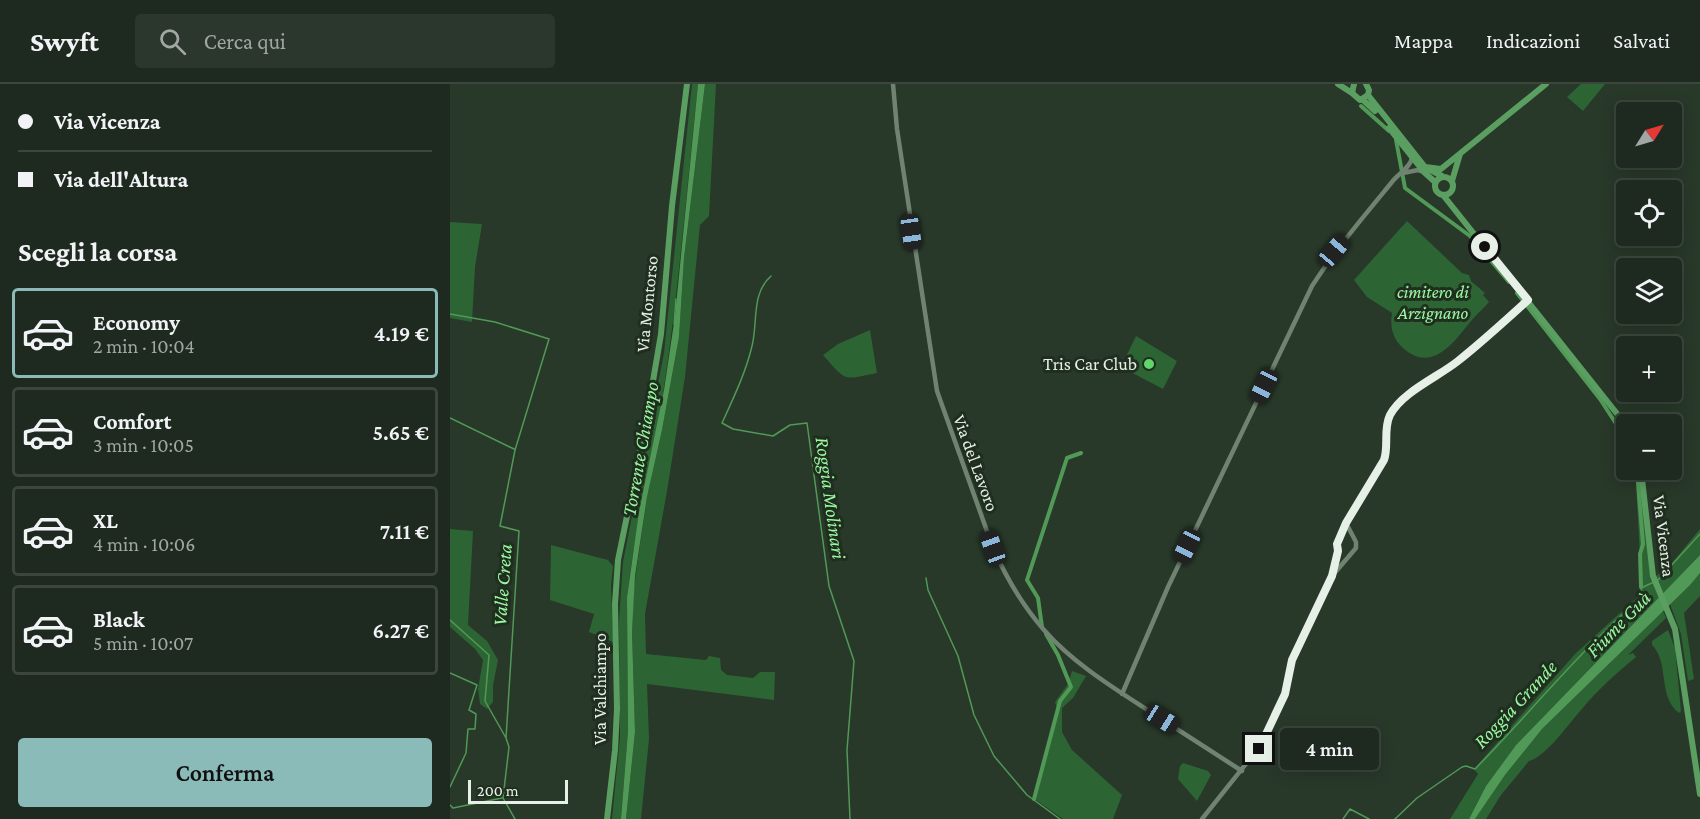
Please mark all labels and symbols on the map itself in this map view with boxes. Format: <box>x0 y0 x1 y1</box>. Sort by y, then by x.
north arrow <box>1616 102 1682 168</box>
car <box>900 213 922 251</box>
car <box>1316 231 1352 271</box>
route start <box>1471 233 1498 260</box>
street label: Via Montorso <box>632 255 662 353</box>
park label: cimitero di Arzignano <box>1397 282 1469 323</box>
place label: Tris Car Club <box>1043 354 1137 374</box>
marker: Tris Car Club <box>1142 357 1156 371</box>
car <box>1248 366 1280 406</box>
water label: Torrente Chiampo <box>617 380 664 518</box>
street label: Via del Lavoro <box>949 412 1003 514</box>
water label: Roggia Molinari <box>811 436 851 561</box>
street label: Via Vicenza <box>1649 494 1679 578</box>
car <box>1171 526 1203 566</box>
car <box>978 528 1008 568</box>
water label: Valle Creta <box>488 543 516 627</box>
water label: Fiume Guà <box>1581 586 1655 662</box>
street label: Via Valchiampo <box>590 633 610 745</box>
water label: Roggia Grande <box>1469 655 1562 753</box>
car <box>1142 702 1182 736</box>
callout: 4 min <box>1280 728 1379 770</box>
route end <box>1245 735 1272 762</box>
scale bar <box>468 777 568 804</box>

